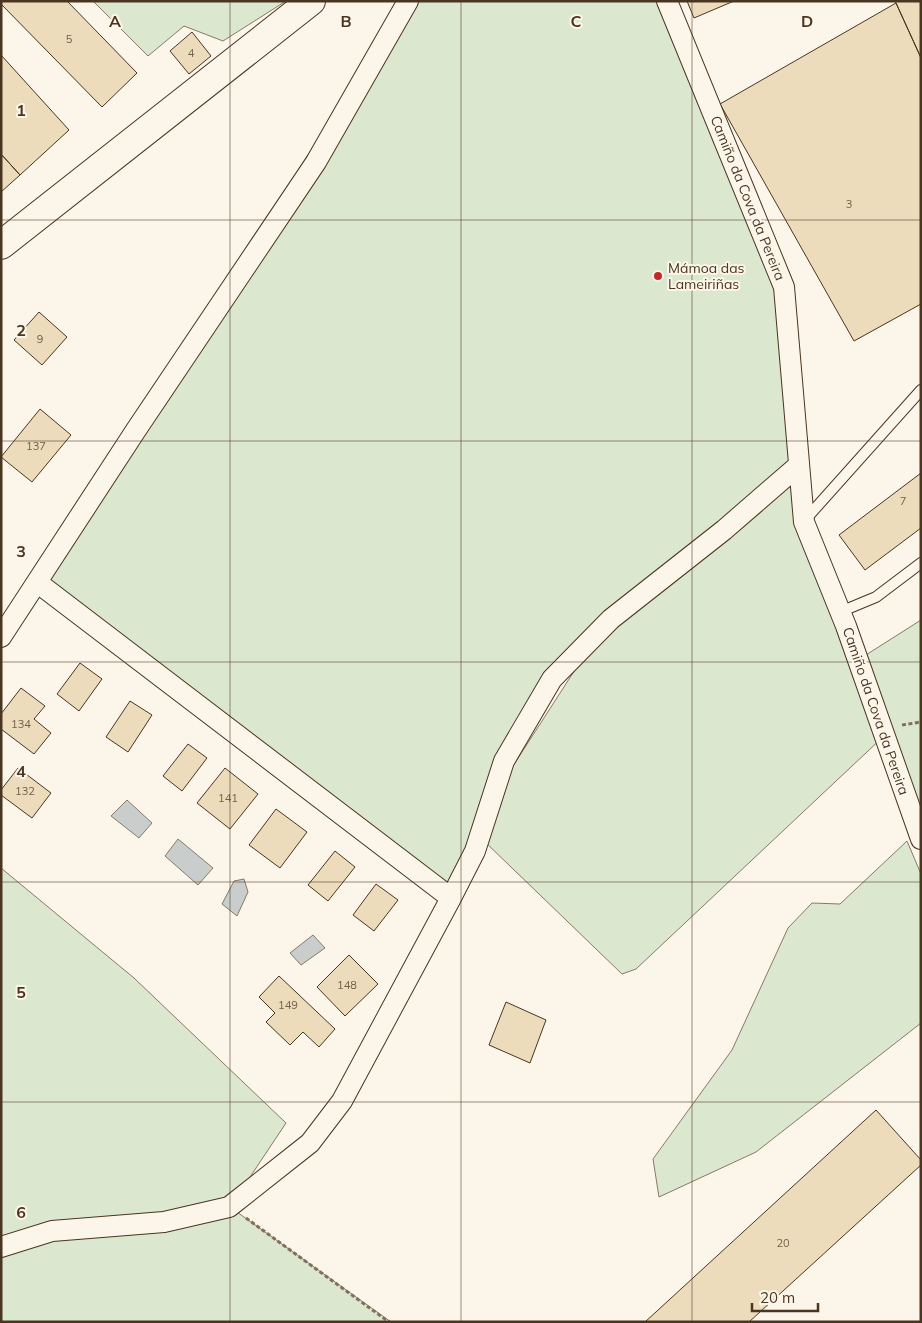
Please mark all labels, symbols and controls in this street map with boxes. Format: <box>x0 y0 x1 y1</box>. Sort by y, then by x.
text: A <box>109 11 121 31</box>
text: B <box>340 11 352 31</box>
text: C <box>571 11 582 31</box>
text: D <box>801 11 813 31</box>
house number: 5 <box>66 32 73 46</box>
house number: 4 <box>188 46 195 60</box>
text: 1 <box>16 100 26 120</box>
street label: Camiño da Cova da Pereira <box>707 113 789 283</box>
house number: 3 <box>846 197 852 211</box>
place label: Mámoa das Lameiriñas <box>668 259 745 293</box>
marker: Mámoa das Lameiriñas <box>652 270 664 282</box>
text: 2 <box>16 320 26 340</box>
house number: 9 <box>37 332 43 346</box>
house number: 137 <box>26 439 46 453</box>
house number: 7 <box>900 494 906 508</box>
text: 3 <box>16 541 26 561</box>
street label: Camiño da Cova da Pereira <box>839 625 913 797</box>
house number: 134 <box>11 717 31 731</box>
text: 4 <box>16 761 26 781</box>
house number: 132 <box>15 784 35 798</box>
house number: 141 <box>218 791 238 805</box>
house number: 148 <box>337 978 357 992</box>
text: 5 <box>16 982 26 1002</box>
house number: 149 <box>278 998 298 1012</box>
text: 6 <box>16 1202 26 1222</box>
house number: 20 <box>776 1236 790 1250</box>
scale bar <box>752 1280 818 1312</box>
text: 20 m <box>760 1288 795 1307</box>

